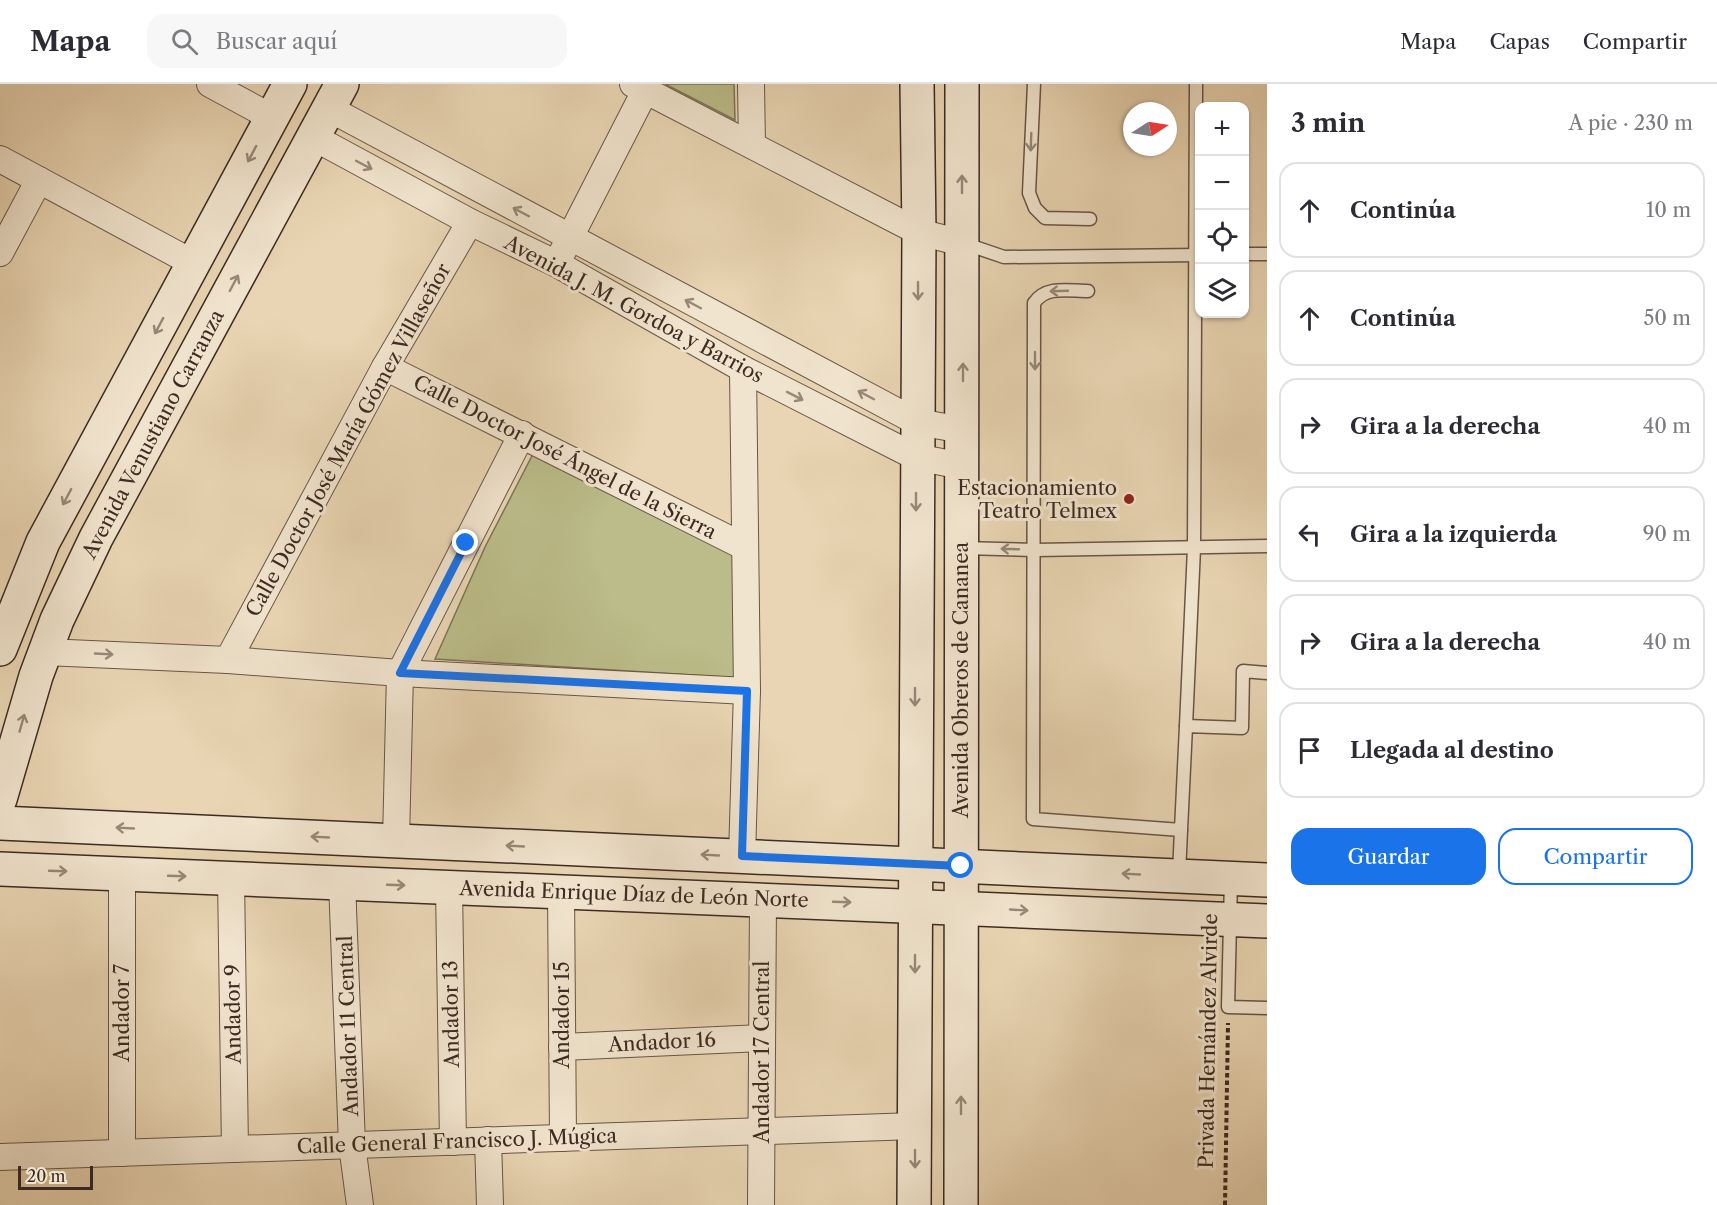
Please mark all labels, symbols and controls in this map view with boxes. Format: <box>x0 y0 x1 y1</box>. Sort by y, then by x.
search box <box>147 14 567 68</box>
text: Mapa <box>30 24 111 58</box>
icon: search <box>168 25 201 58</box>
text: Buscar aquí <box>216 28 337 55</box>
text: Mapa <box>1400 29 1456 54</box>
text: Capas <box>1489 29 1550 54</box>
text: Compartir <box>1583 29 1687 54</box>
north arrow <box>1123 102 1177 156</box>
map controls <box>1195 102 1249 318</box>
button: + <box>1195 102 1249 156</box>
text: 3 min <box>1291 107 1365 139</box>
text: A pie · 230 m <box>1569 111 1693 135</box>
one-way arrow <box>1026 132 1037 152</box>
one-way arrow <box>246 145 258 162</box>
button: − <box>1195 156 1249 210</box>
one-way arrow <box>355 159 372 171</box>
one-way arrow <box>956 175 968 195</box>
icon: ahead <box>1293 194 1326 227</box>
text: Continúa <box>1350 197 1456 224</box>
text: 10 m <box>1646 198 1691 222</box>
one-way arrow <box>513 206 530 218</box>
button: locate <box>1195 210 1249 264</box>
street label: Avenida J. M. Gordoa y Barrios <box>499 230 768 388</box>
street label: Calle Doctor José María Gómez Villaseñor <box>241 259 456 621</box>
button: layers <box>1195 264 1249 318</box>
one-way arrow <box>228 275 240 292</box>
one-way arrow <box>912 280 924 300</box>
one-way arrow <box>1049 285 1069 297</box>
one-way arrow <box>685 298 703 309</box>
icon: ahead <box>1293 302 1326 335</box>
street label: Avenida Venustiano Carranza <box>77 305 229 563</box>
text: Continúa <box>1350 305 1456 332</box>
text: 50 m <box>1644 306 1691 330</box>
one-way arrow <box>153 316 164 334</box>
one-way arrow <box>1029 351 1041 371</box>
one-way arrow <box>957 362 969 382</box>
street label: Calle Doctor José Ángel de la Sierra <box>410 369 721 544</box>
one-way arrow <box>857 389 875 400</box>
one-way arrow <box>786 390 804 402</box>
icon: right <box>1293 410 1326 443</box>
text: Gira a la derecha <box>1350 413 1540 440</box>
text: 40 m <box>1643 414 1691 438</box>
place label: Estacionamiento Teatro Telmex <box>957 476 1117 523</box>
one-way arrow <box>61 488 73 505</box>
one-way arrow <box>910 491 922 511</box>
marker: Estacionamiento Teatro Telmex <box>1122 492 1136 506</box>
icon: left <box>1293 518 1326 551</box>
text: Gira a la izquierda <box>1350 521 1557 548</box>
text: 90 m <box>1643 522 1691 546</box>
route end <box>452 529 478 555</box>
street label: Avenida Obreros de Cananea <box>949 542 973 819</box>
one-way arrow <box>1001 544 1021 555</box>
icon: right <box>1293 626 1326 659</box>
text: Gira a la derecha <box>1350 629 1540 656</box>
text: 40 m <box>1643 630 1691 654</box>
one-way arrow <box>93 649 113 660</box>
one-way arrow <box>909 686 921 706</box>
one-way arrow <box>17 714 28 733</box>
icon: arrive <box>1293 734 1326 767</box>
text: Llegada al destino <box>1350 737 1554 764</box>
one-way arrow <box>116 823 136 834</box>
button: Guardar <box>1291 828 1486 885</box>
button: Compartir <box>1498 828 1693 885</box>
one-way arrow <box>311 832 331 843</box>
one-way arrow <box>506 840 526 851</box>
one-way arrow <box>700 849 720 860</box>
route start <box>947 852 973 878</box>
one-way arrow <box>48 866 68 877</box>
one-way arrow <box>1121 868 1141 879</box>
one-way arrow <box>166 871 186 882</box>
street label: Avenida Enrique Díaz de León Norte <box>458 876 809 912</box>
one-way arrow <box>385 879 405 890</box>
one-way arrow <box>832 897 852 908</box>
one-way arrow <box>1008 904 1028 915</box>
street label: Privada Hernández Alvirde <box>1194 913 1222 1169</box>
street label: Andador 11 Central <box>333 935 363 1118</box>
one-way arrow <box>909 953 921 973</box>
street label: Andador 13 <box>438 960 464 1069</box>
street label: Andador 15 <box>550 961 574 1070</box>
street label: Andador 17 Central <box>750 961 774 1144</box>
street label: Andador 7 <box>110 964 134 1063</box>
street label: Andador 9 <box>220 964 246 1065</box>
street label: Andador 16 <box>606 1027 717 1057</box>
one-way arrow <box>955 1095 967 1115</box>
street label: Calle General Francisco J. Múgica <box>296 1123 618 1159</box>
one-way arrow <box>909 1148 921 1168</box>
scale bar <box>18 1163 93 1190</box>
text: 20 m <box>27 1166 66 1186</box>

